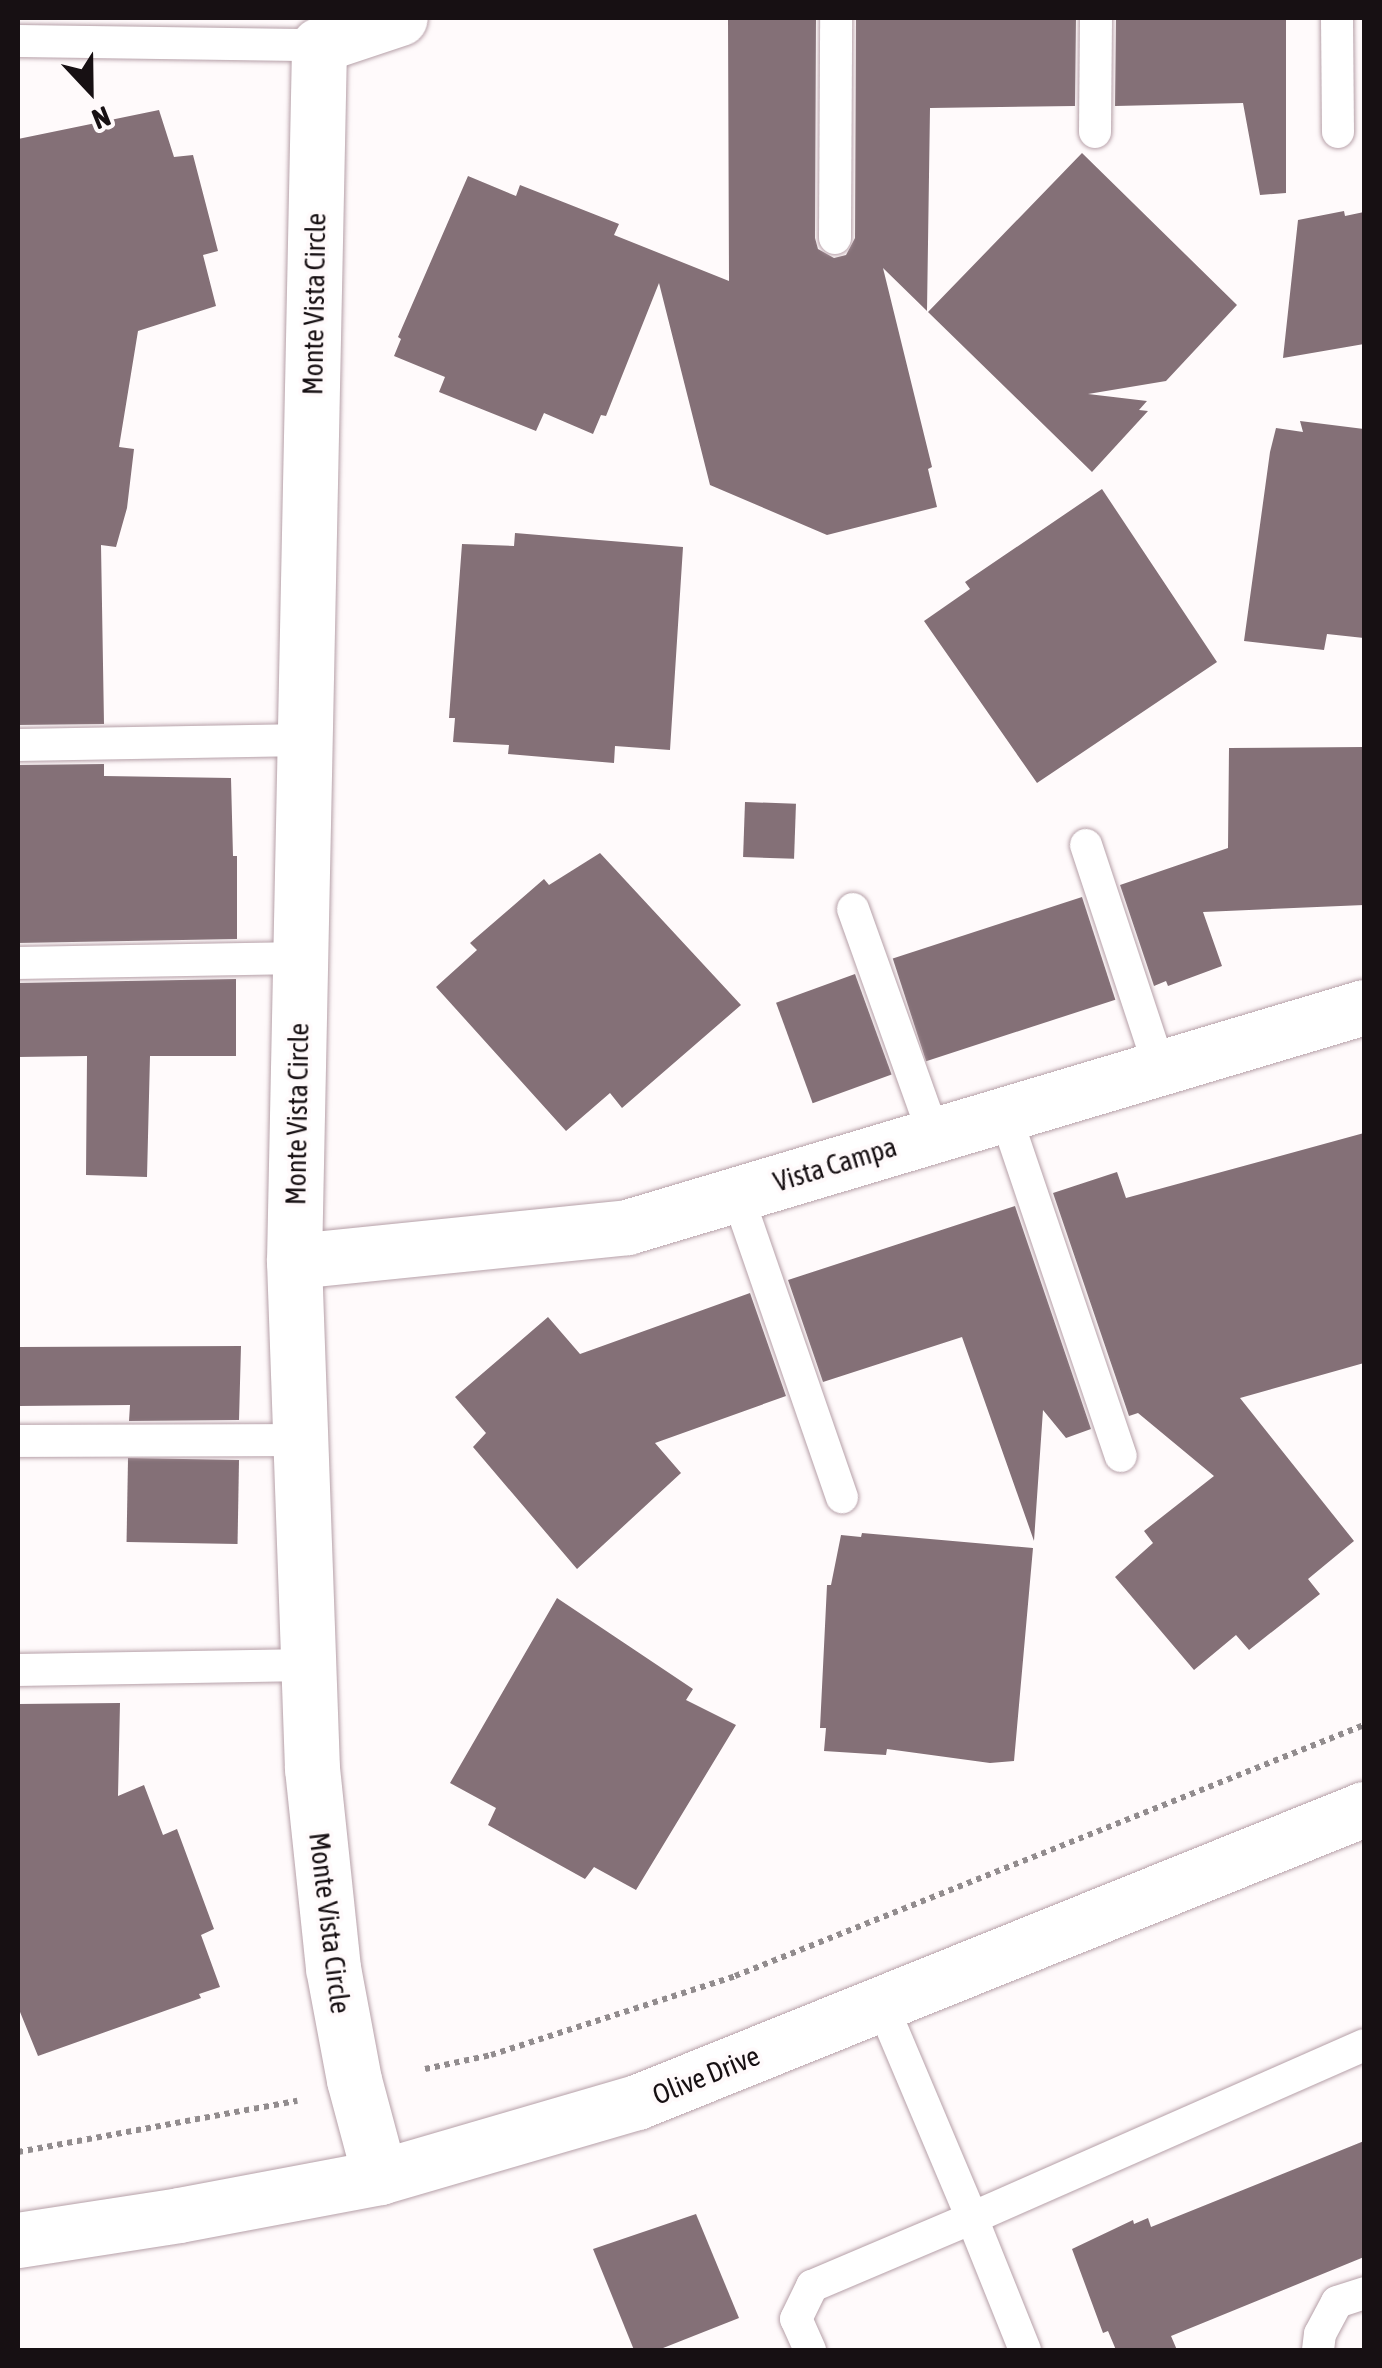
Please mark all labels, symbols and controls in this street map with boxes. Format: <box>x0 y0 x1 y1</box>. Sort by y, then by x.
north arrow <box>40 40 140 140</box>
text: N <box>88 100 115 136</box>
street label: Monte Vista Circle <box>296 213 332 395</box>
street label: Monte Vista Circle <box>279 1023 315 1205</box>
street label: Vista Campa <box>769 1129 901 1199</box>
street label: Monte Vista Circle <box>302 1830 358 2016</box>
street label: Olive Drive <box>648 2038 764 2112</box>

